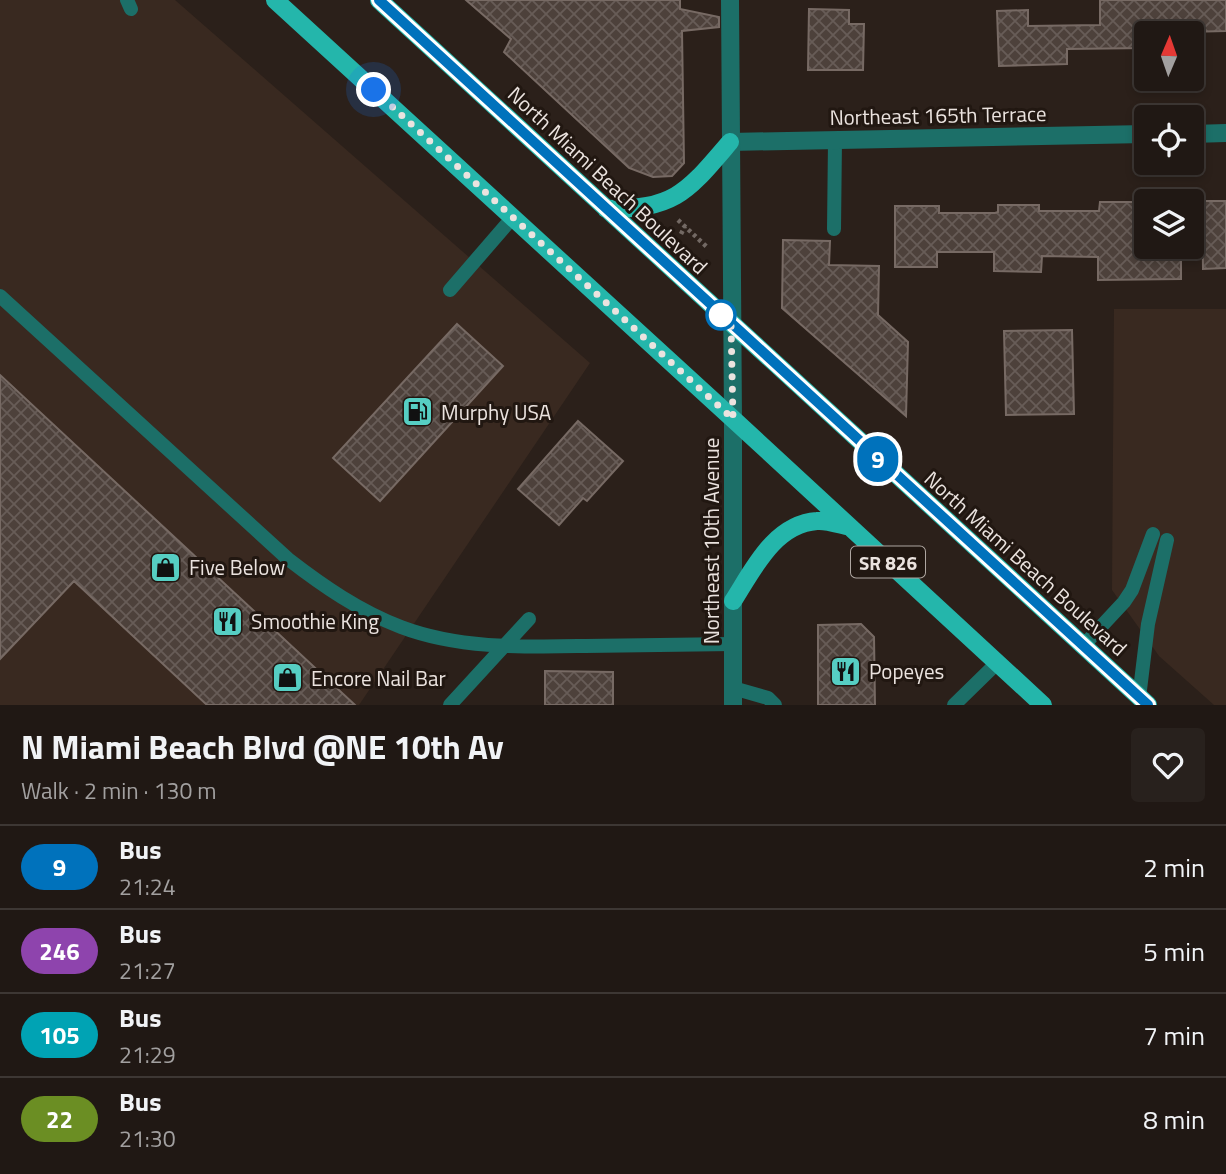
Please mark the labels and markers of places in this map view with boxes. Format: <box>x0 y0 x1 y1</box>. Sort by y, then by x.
unlabelled marker <box>706 300 736 330</box>
fuel station icon: Murphy USA <box>401 395 435 429</box>
place label: Murphy USA <box>441 396 552 428</box>
shop icon: Five Below <box>149 550 183 584</box>
place label: Five Below <box>189 551 285 583</box>
restaurant icon: Smoothie King <box>211 604 245 638</box>
place label: Smoothie King <box>251 605 379 637</box>
restaurant icon: Popeyes <box>829 654 863 688</box>
place label: Popeyes <box>869 655 944 687</box>
shop icon: Encore Nail Bar <box>271 661 305 695</box>
place label: Encore Nail Bar <box>311 662 446 694</box>

